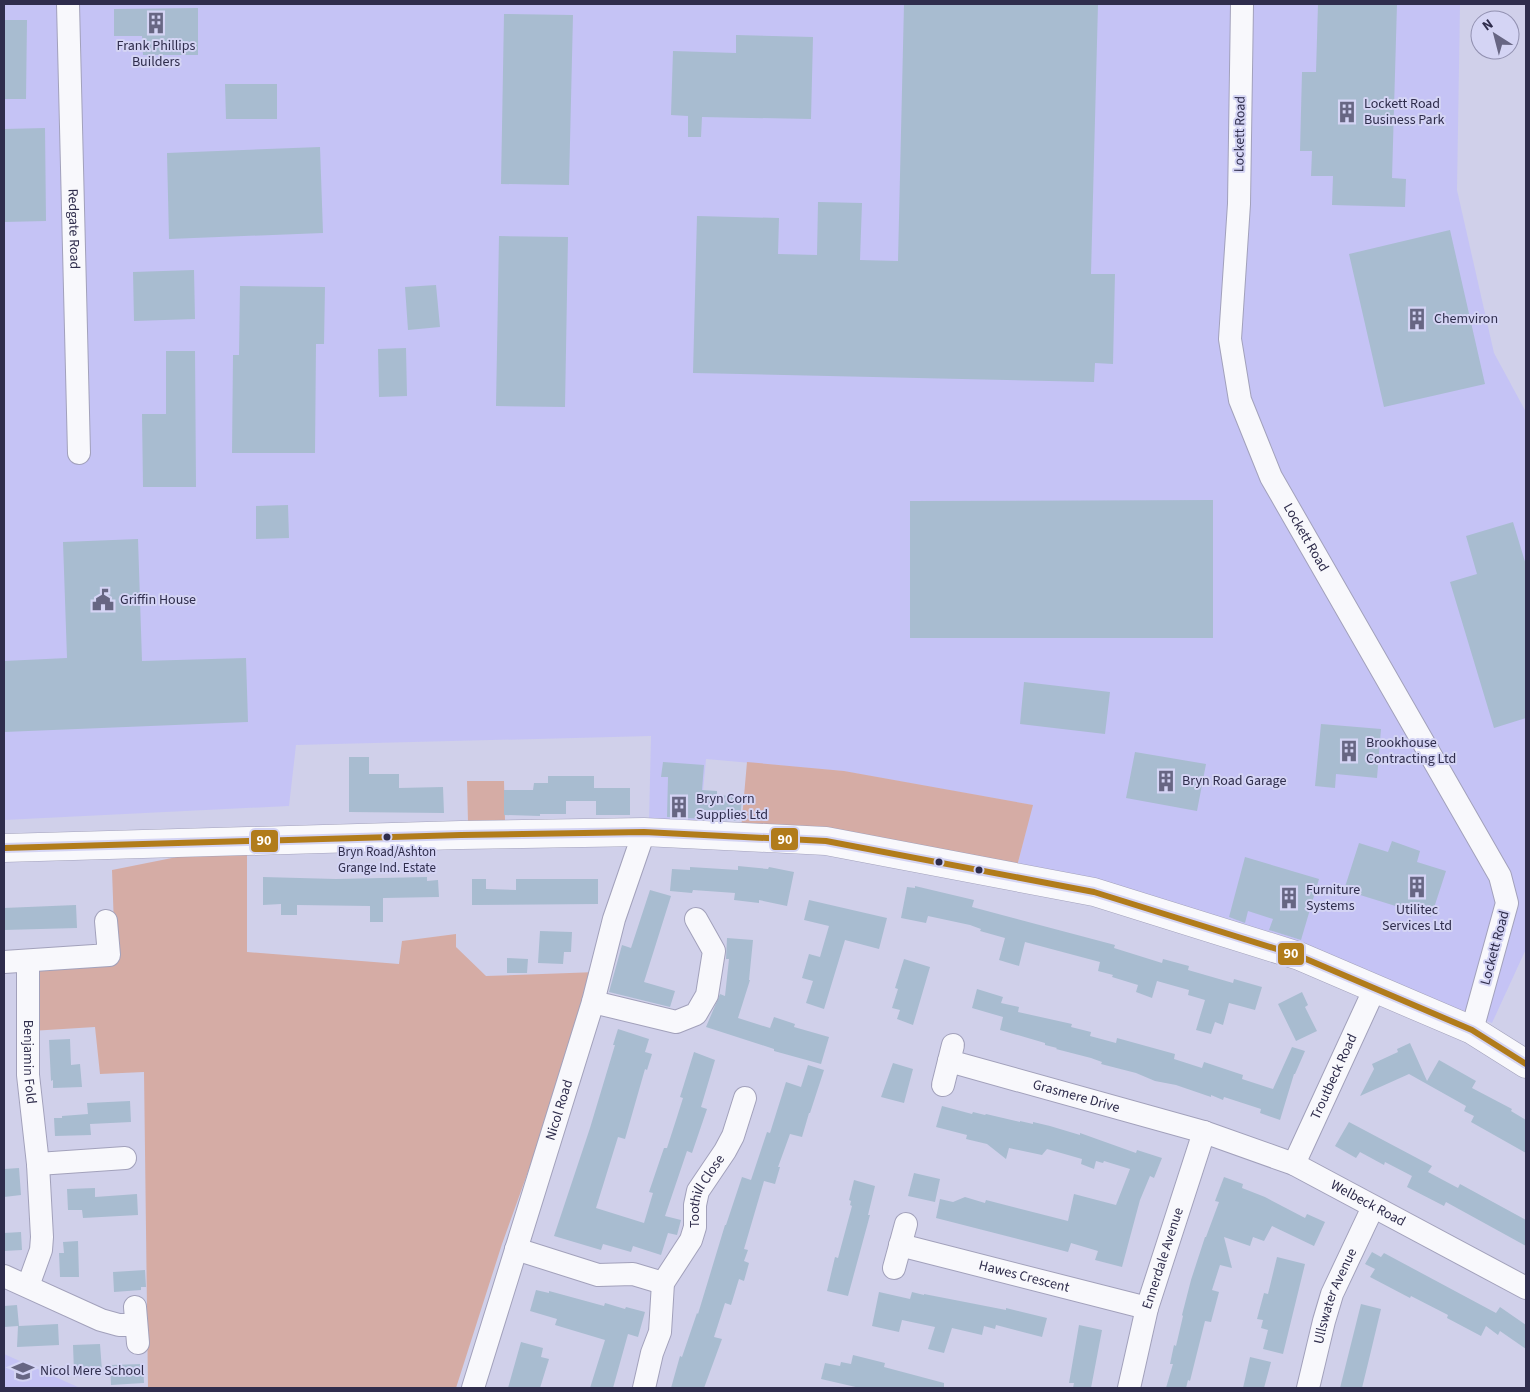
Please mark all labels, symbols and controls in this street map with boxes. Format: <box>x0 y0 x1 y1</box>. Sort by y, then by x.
building icon: Frank Phillips Builders <box>143 10 169 36</box>
north arrow <box>1470 10 1520 60</box>
text: N <box>1478 14 1498 36</box>
place label: Frank Phillips Builders <box>117 36 196 72</box>
place label: Lockett Road Business Park <box>1364 94 1445 130</box>
street label: Lockett Road <box>1229 96 1251 172</box>
building icon: Lockett Road Business Park <box>1334 99 1360 125</box>
street label: Redgate Road <box>63 188 84 270</box>
building icon: Chemviron <box>1404 306 1430 332</box>
place label: Chemviron <box>1434 309 1498 329</box>
street label: Lockett Road <box>1278 500 1333 576</box>
public building icon: Griffin House <box>90 587 116 613</box>
place label: Griffin House <box>120 590 196 610</box>
place label: Brookhouse Contracting Ltd <box>1366 733 1456 769</box>
building icon: Brookhouse Contracting Ltd <box>1336 738 1362 764</box>
building icon: Bryn Road Garage <box>1153 768 1179 794</box>
place label: Bryn Road Garage <box>1182 771 1286 791</box>
place label: Bryn Corn Supplies Ltd <box>696 789 768 825</box>
building icon: Bryn Corn Supplies Ltd <box>666 794 692 820</box>
line badge: 90 <box>770 827 799 851</box>
line badge: 90 <box>250 829 279 853</box>
text: 90 <box>778 830 792 850</box>
text: 90 <box>257 831 271 851</box>
marker: Bryn Road/Ashton Grange Ind. Estate <box>382 832 392 842</box>
place label: Bryn Road/Ashton Grange Ind. Estate <box>338 843 436 877</box>
unlabelled marker <box>934 857 944 867</box>
unlabelled marker <box>974 865 984 875</box>
building icon: Utilitec Services Ltd <box>1404 874 1430 900</box>
place label: Furniture Systems <box>1306 880 1360 916</box>
building icon: Furniture Systems <box>1276 885 1302 911</box>
place label: Utilitec Services Ltd <box>1382 900 1452 936</box>
street label: Lockett Road <box>1475 909 1515 987</box>
line badge: 90 <box>1277 942 1305 966</box>
text: 90 <box>1284 944 1298 964</box>
street label: Benjamin Fold <box>18 1020 41 1105</box>
street label: Troutbeck Road <box>1306 1031 1363 1123</box>
street label: Grasmere Drive <box>1030 1075 1122 1118</box>
street label: Nicol Road <box>541 1077 578 1143</box>
street label: Toothill Close <box>685 1151 730 1228</box>
street label: Welbeck Road <box>1327 1175 1409 1232</box>
street label: Ennerdale Avenue <box>1137 1205 1189 1312</box>
street label: Ullswater Avenue <box>1309 1245 1362 1346</box>
street label: Hawes Crescent <box>977 1255 1072 1298</box>
school or university icon: Nicol Mere School <box>10 1358 36 1384</box>
place label: Nicol Mere School <box>40 1361 145 1381</box>

